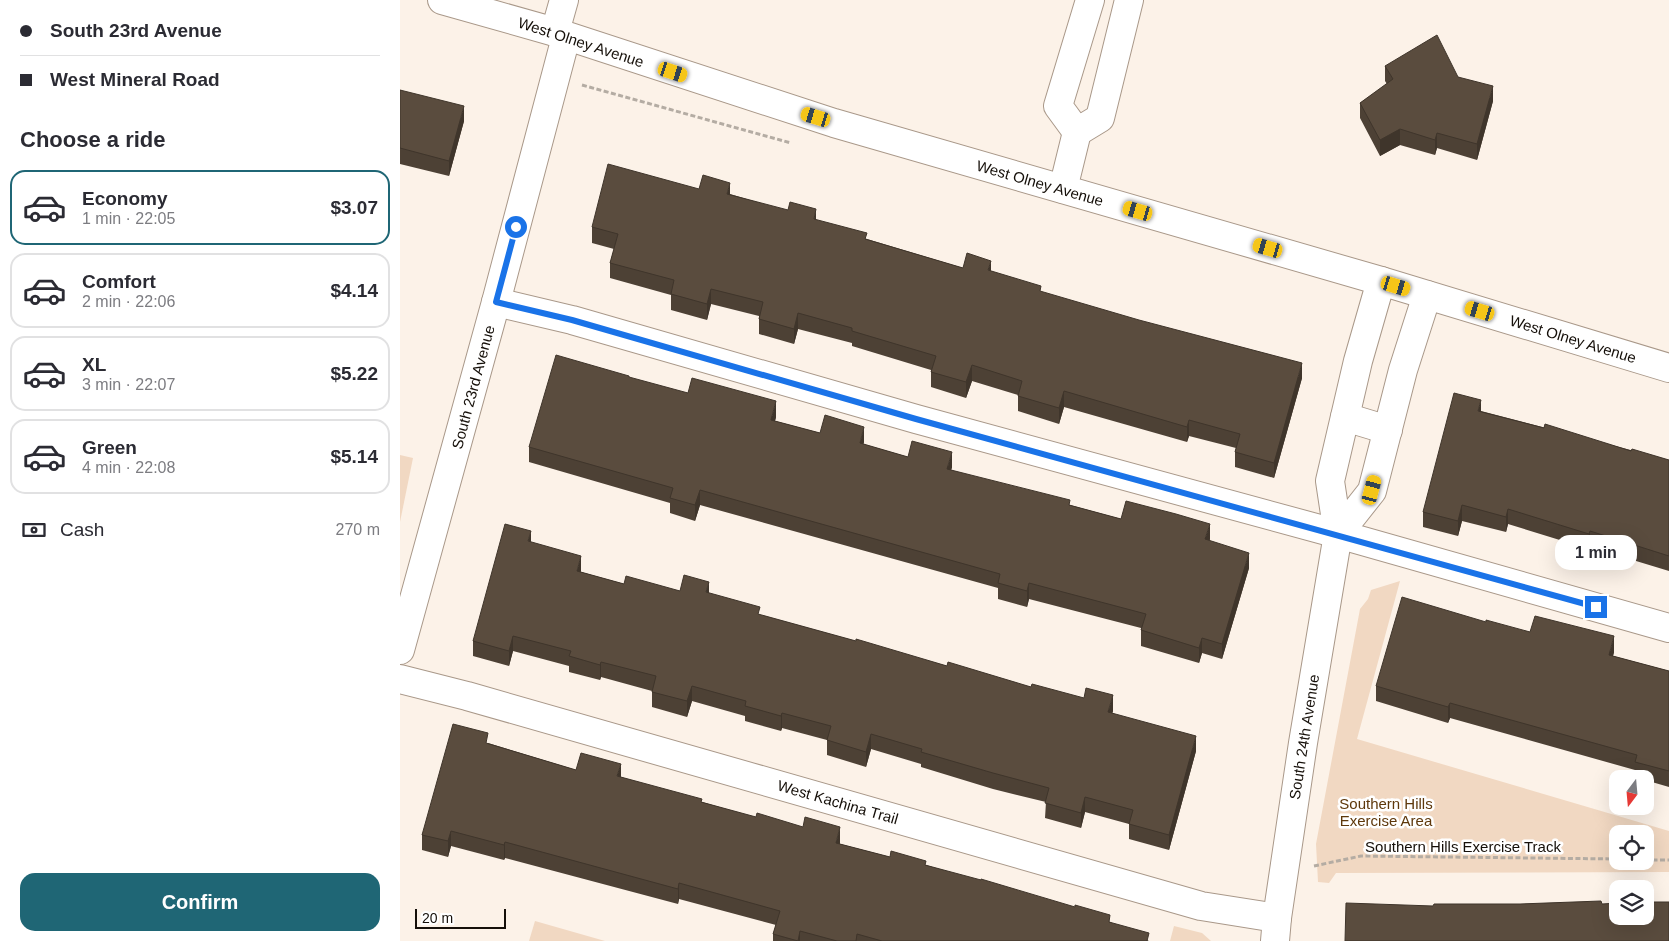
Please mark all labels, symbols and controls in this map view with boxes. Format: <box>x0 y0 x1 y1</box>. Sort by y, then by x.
street label: West Olney Avenue <box>516 14 646 70</box>
text: South 23rd Avenue <box>50 20 222 41</box>
car <box>656 60 689 84</box>
text: West Mineral Road <box>50 69 220 90</box>
car <box>799 105 832 129</box>
text: Choose a ride <box>20 127 165 152</box>
street label: West Olney Avenue <box>975 157 1105 209</box>
icon: car <box>22 185 67 230</box>
text: Economy <box>82 188 168 209</box>
text: $3.07 <box>330 197 378 218</box>
car <box>1121 200 1154 222</box>
text: 1 min · 22:05 <box>82 210 175 227</box>
route start <box>505 216 527 238</box>
car <box>1251 237 1284 259</box>
icon: car <box>22 268 67 313</box>
text: Comfort <box>82 271 156 292</box>
car <box>1379 274 1412 298</box>
text: $4.14 <box>330 280 378 301</box>
text: 2 min · 22:06 <box>82 293 175 310</box>
car <box>1463 299 1496 323</box>
street label: West Olney Avenue <box>1508 312 1638 366</box>
street label: South 23rd Avenue <box>448 323 498 451</box>
icon: car <box>22 351 67 396</box>
text: XL <box>82 354 106 375</box>
text: $5.22 <box>330 363 378 384</box>
text: 3 min · 22:07 <box>82 376 175 393</box>
icon: car <box>22 434 67 479</box>
text: Green <box>82 437 137 458</box>
text: $5.14 <box>330 446 378 467</box>
text: 4 min · 22:08 <box>82 459 175 476</box>
car <box>1360 474 1383 506</box>
icon: cash <box>20 516 48 544</box>
text: Cash <box>60 519 104 540</box>
text: 270 m <box>336 521 380 538</box>
callout: 1 min <box>1555 534 1637 570</box>
text: 1 min <box>1575 544 1617 561</box>
route end <box>1585 596 1607 618</box>
street label: South 24th Avenue <box>1286 673 1322 801</box>
north arrow <box>1609 770 1654 815</box>
map controls <box>1609 770 1654 925</box>
street label: West Kachina Trail <box>776 777 900 827</box>
park label: Southern Hills Exercise Area <box>1339 795 1433 829</box>
button: locate <box>1609 825 1654 870</box>
street label: Southern Hills Exercise Track <box>1365 838 1561 855</box>
button: Confirm <box>20 873 380 931</box>
button: layers <box>1609 880 1654 925</box>
scale bar <box>415 906 506 929</box>
text: 20 m <box>422 910 453 926</box>

